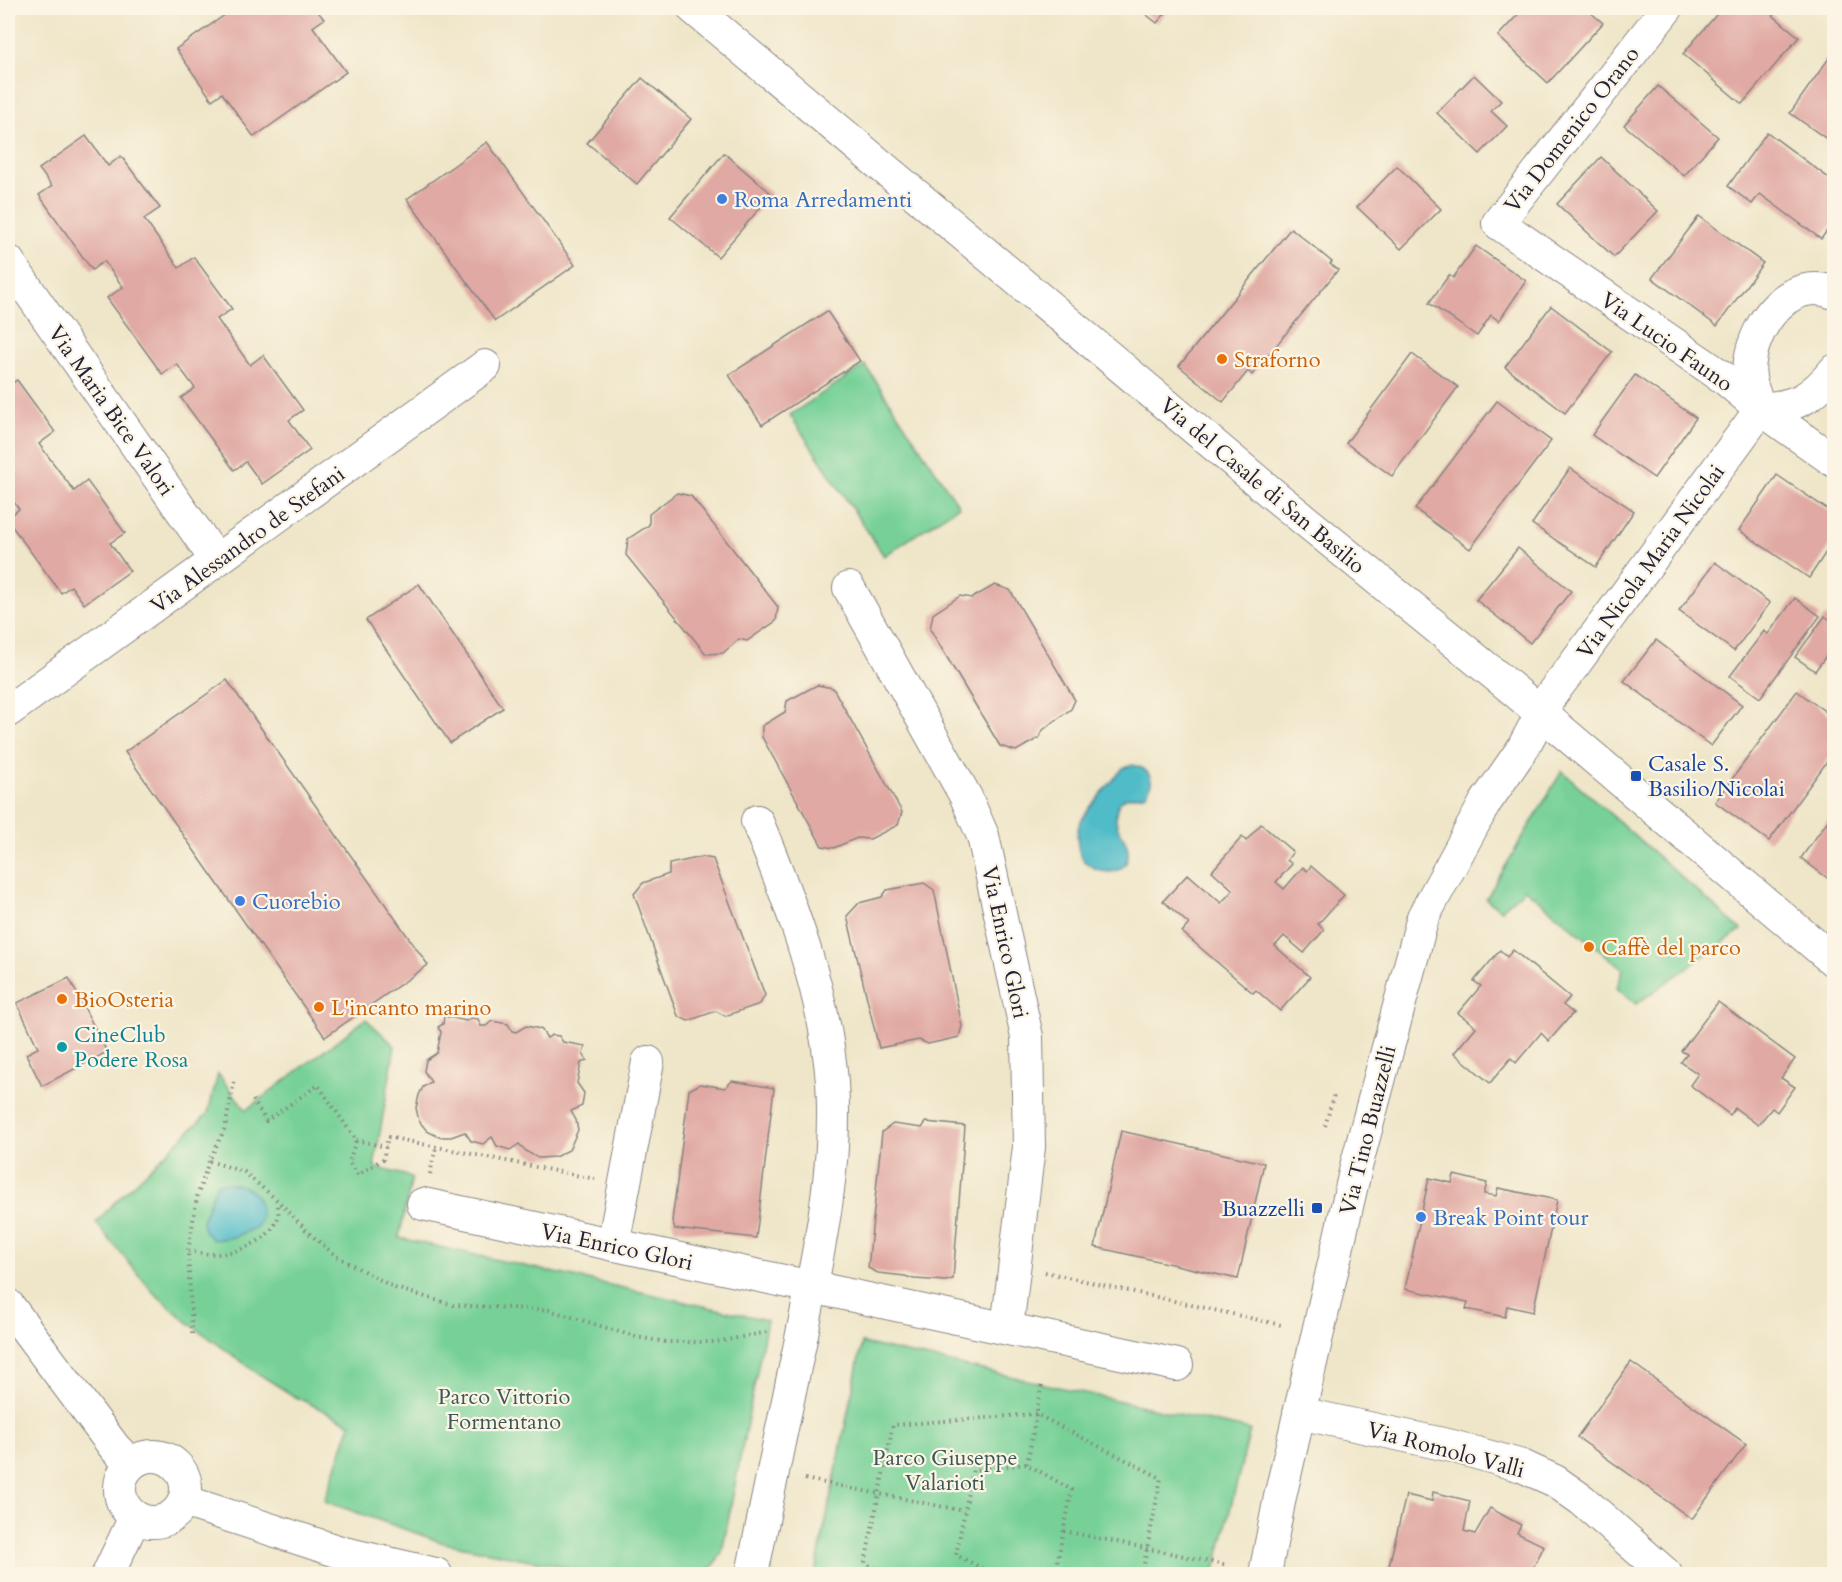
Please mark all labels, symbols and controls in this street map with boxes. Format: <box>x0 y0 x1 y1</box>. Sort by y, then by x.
street label: Via Domenico Orano <box>1497 40 1646 219</box>
place label: Roma Arredamenti <box>734 185 912 215</box>
marker: Roma Arredamenti <box>715 192 729 206</box>
street label: Via Lucio Fauno <box>1594 285 1739 399</box>
street label: Via Maria Bice Valori <box>41 319 181 502</box>
place label: Straforno <box>1234 345 1321 375</box>
marker: Straforno <box>1215 352 1229 366</box>
street label: Via del Casale di San Basilio <box>1153 391 1372 581</box>
street label: Via Nicola Maria Nicolai <box>1570 458 1732 665</box>
street label: Via Alessandro de Stefani <box>144 459 351 621</box>
place label: Casale S. Basilio/Nicolai <box>1648 749 1785 804</box>
marker: Casale S. Basilio/Nicolai <box>1629 769 1643 783</box>
street label: Via Enrico Glori <box>974 863 1036 1021</box>
place label: Cuorebio <box>252 887 341 917</box>
marker: Cuorebio <box>233 894 247 908</box>
place label: Caffè del parco <box>1601 933 1741 963</box>
marker: Caffè del parco <box>1582 940 1596 954</box>
place label: BioOsteria <box>74 985 175 1015</box>
marker: BioOsteria <box>55 992 69 1006</box>
place label: L'incanto marino <box>331 993 492 1023</box>
marker: L'incanto marino <box>312 1000 326 1014</box>
place label: CineClub Podere Rosa <box>74 1020 189 1075</box>
marker: CineClub Podere Rosa <box>55 1040 69 1054</box>
street label: Via Tino Buazzelli <box>1332 1042 1404 1218</box>
place label: Buazzelli <box>1221 1194 1305 1224</box>
marker: Buazzelli <box>1310 1201 1324 1215</box>
place label: Break Point tour <box>1433 1203 1590 1233</box>
marker: Break Point tour <box>1414 1210 1428 1224</box>
street label: Via Enrico Glori <box>538 1216 696 1278</box>
park label: Parco Vittorio Formentano <box>438 1382 570 1437</box>
street label: Via Romolo Valli <box>1364 1415 1528 1485</box>
park label: Parco Giuseppe Valarioti <box>873 1443 1017 1498</box>

